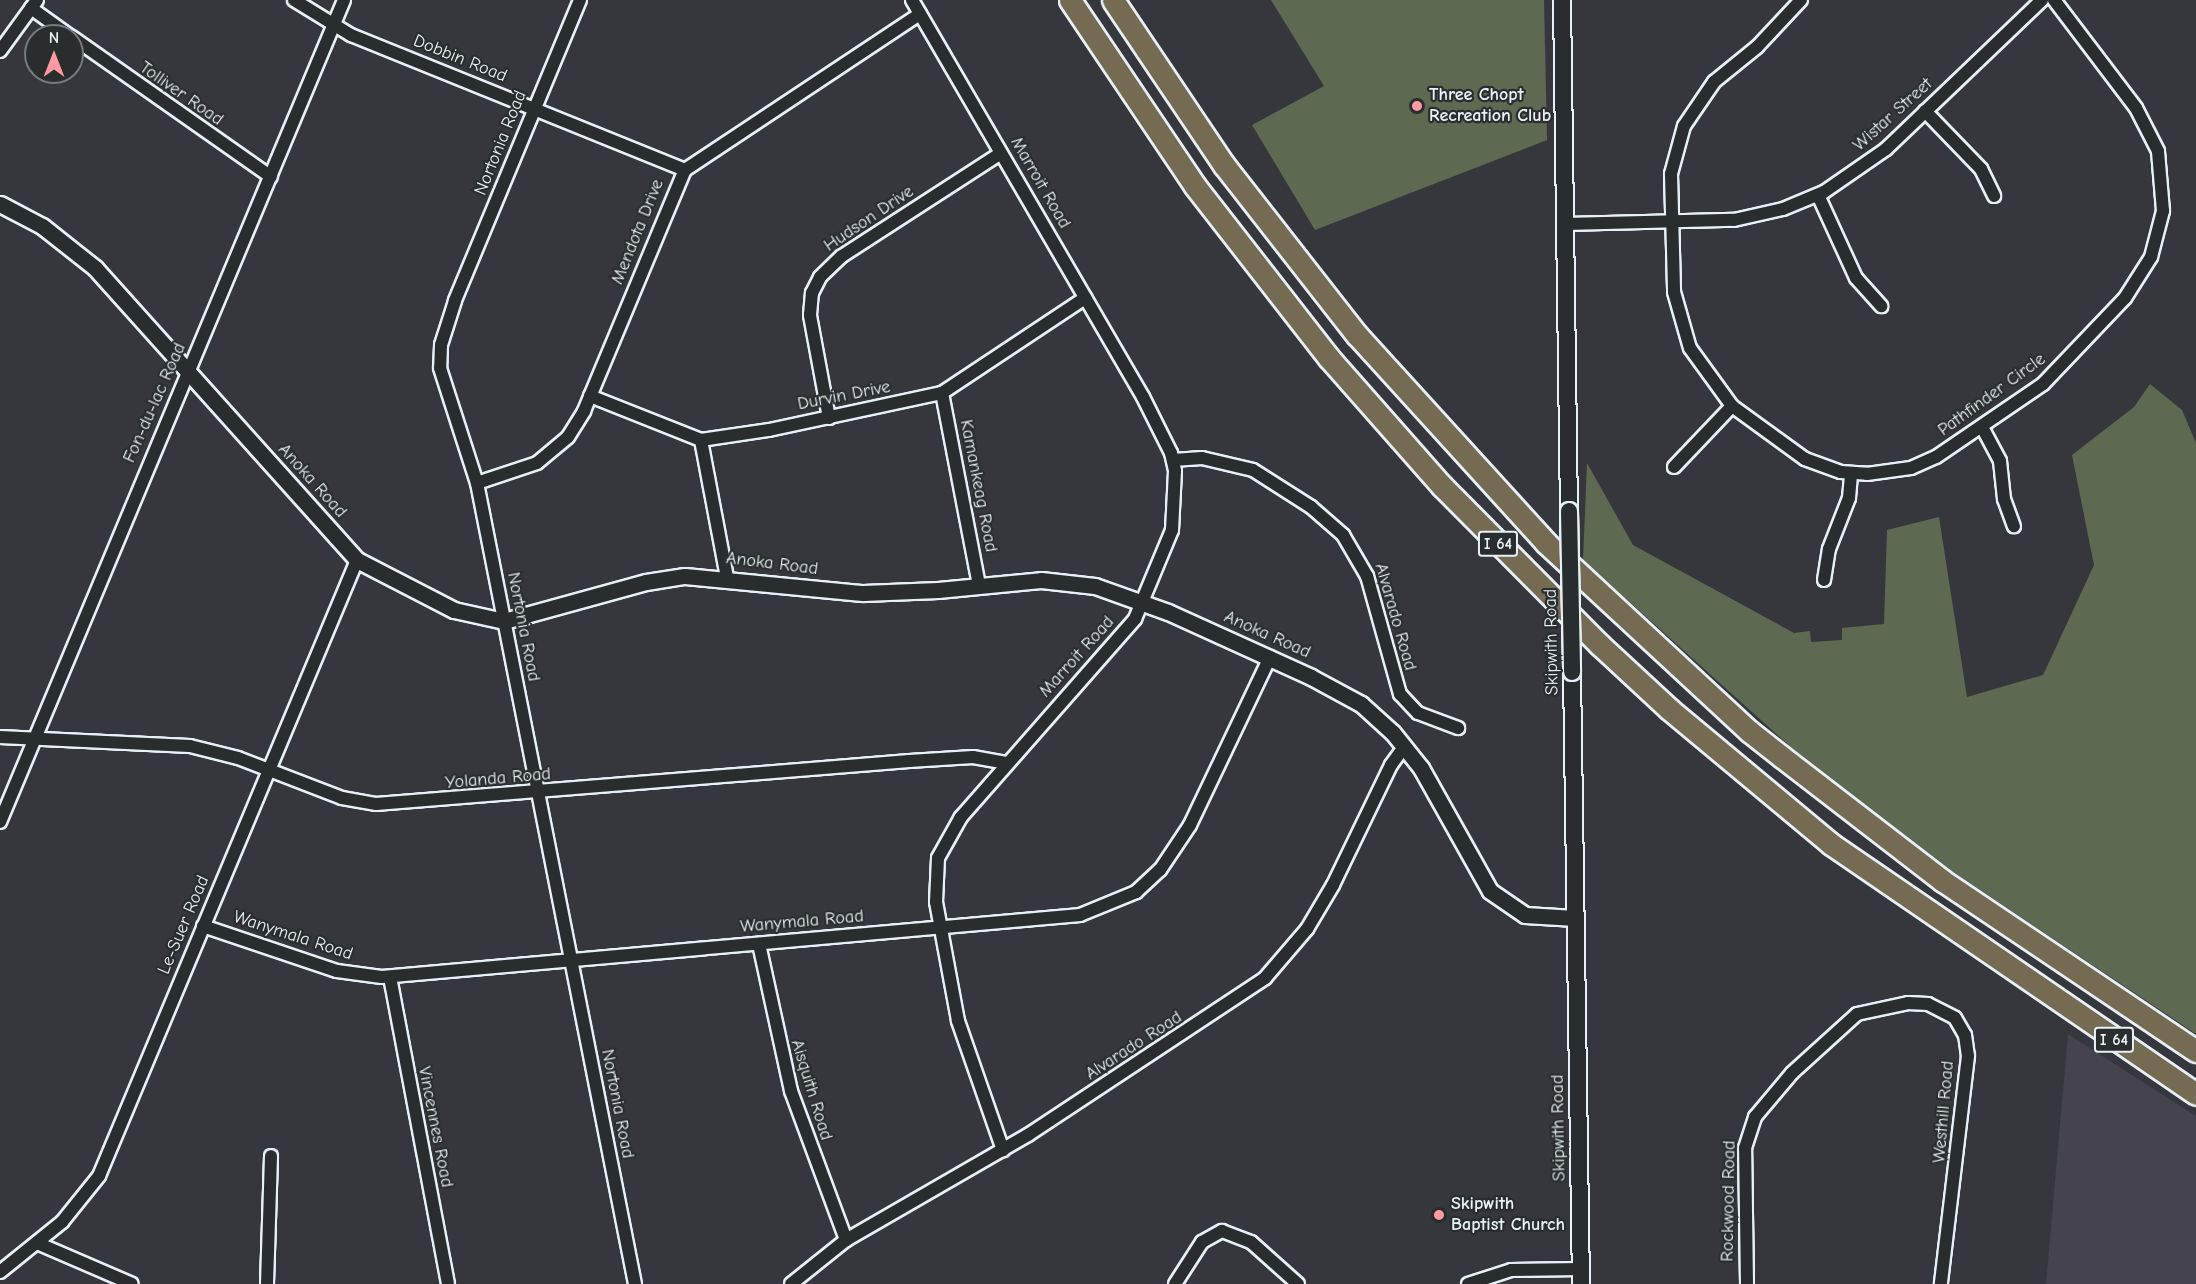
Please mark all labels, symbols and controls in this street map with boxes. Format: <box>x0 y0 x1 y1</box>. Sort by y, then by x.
north arrow <box>24 24 84 84</box>
text: N <box>49 29 59 47</box>
street label: Dobbin Road <box>410 30 510 88</box>
street label: Tolliver Road <box>135 57 227 131</box>
street label: Wistar Street <box>1849 74 1937 156</box>
place label: Three Chopt Recreation Club <box>1429 85 1551 128</box>
street label: Nortonia Road <box>470 88 532 198</box>
marker: Three Chopt Recreation Club <box>1410 99 1424 113</box>
street label: Marroit Road <box>1005 133 1075 233</box>
street label: Mendota Drive <box>607 176 669 288</box>
street label: Hudson Drive <box>820 181 918 257</box>
street label: Fon-du-lac Road <box>119 340 191 466</box>
street label: Pathfinder Circle <box>1934 349 2050 441</box>
street label: Durvin Drive <box>796 376 892 416</box>
street label: Kamankeag Road <box>955 418 1001 554</box>
street label: Anoka Road <box>273 439 351 523</box>
road number: I 64 <box>1477 531 1519 557</box>
street label: Anoka Road <box>725 548 819 580</box>
street label: Alvarado Road <box>1369 561 1421 673</box>
street label: Nortonia Road <box>502 571 544 683</box>
street label: Skipwith Road <box>1540 588 1564 696</box>
street label: Anoka Road <box>1220 606 1314 664</box>
street label: Marroit Road <box>1035 612 1119 702</box>
street label: Yolanda Road <box>444 764 552 794</box>
street label: Le-Suer Road <box>154 872 214 978</box>
street label: Wanymala Road <box>739 906 865 938</box>
street label: Wanymala Road <box>231 907 355 965</box>
street label: Alvarado Road <box>1082 1007 1186 1085</box>
road number: I 64 <box>2093 1027 2135 1053</box>
street label: Aisquith Road <box>785 1037 837 1143</box>
street label: Nortonia Road <box>596 1048 638 1160</box>
street label: Westhill Road <box>1929 1060 1959 1164</box>
street label: Vincennes Road <box>413 1065 457 1189</box>
street label: Skipwith Road <box>1547 1074 1571 1182</box>
street label: Rockwood Road <box>1717 1140 1741 1262</box>
place label: Skipwith Baptist Church <box>1451 1194 1565 1236</box>
marker: Skipwith Baptist Church <box>1432 1208 1446 1222</box>

